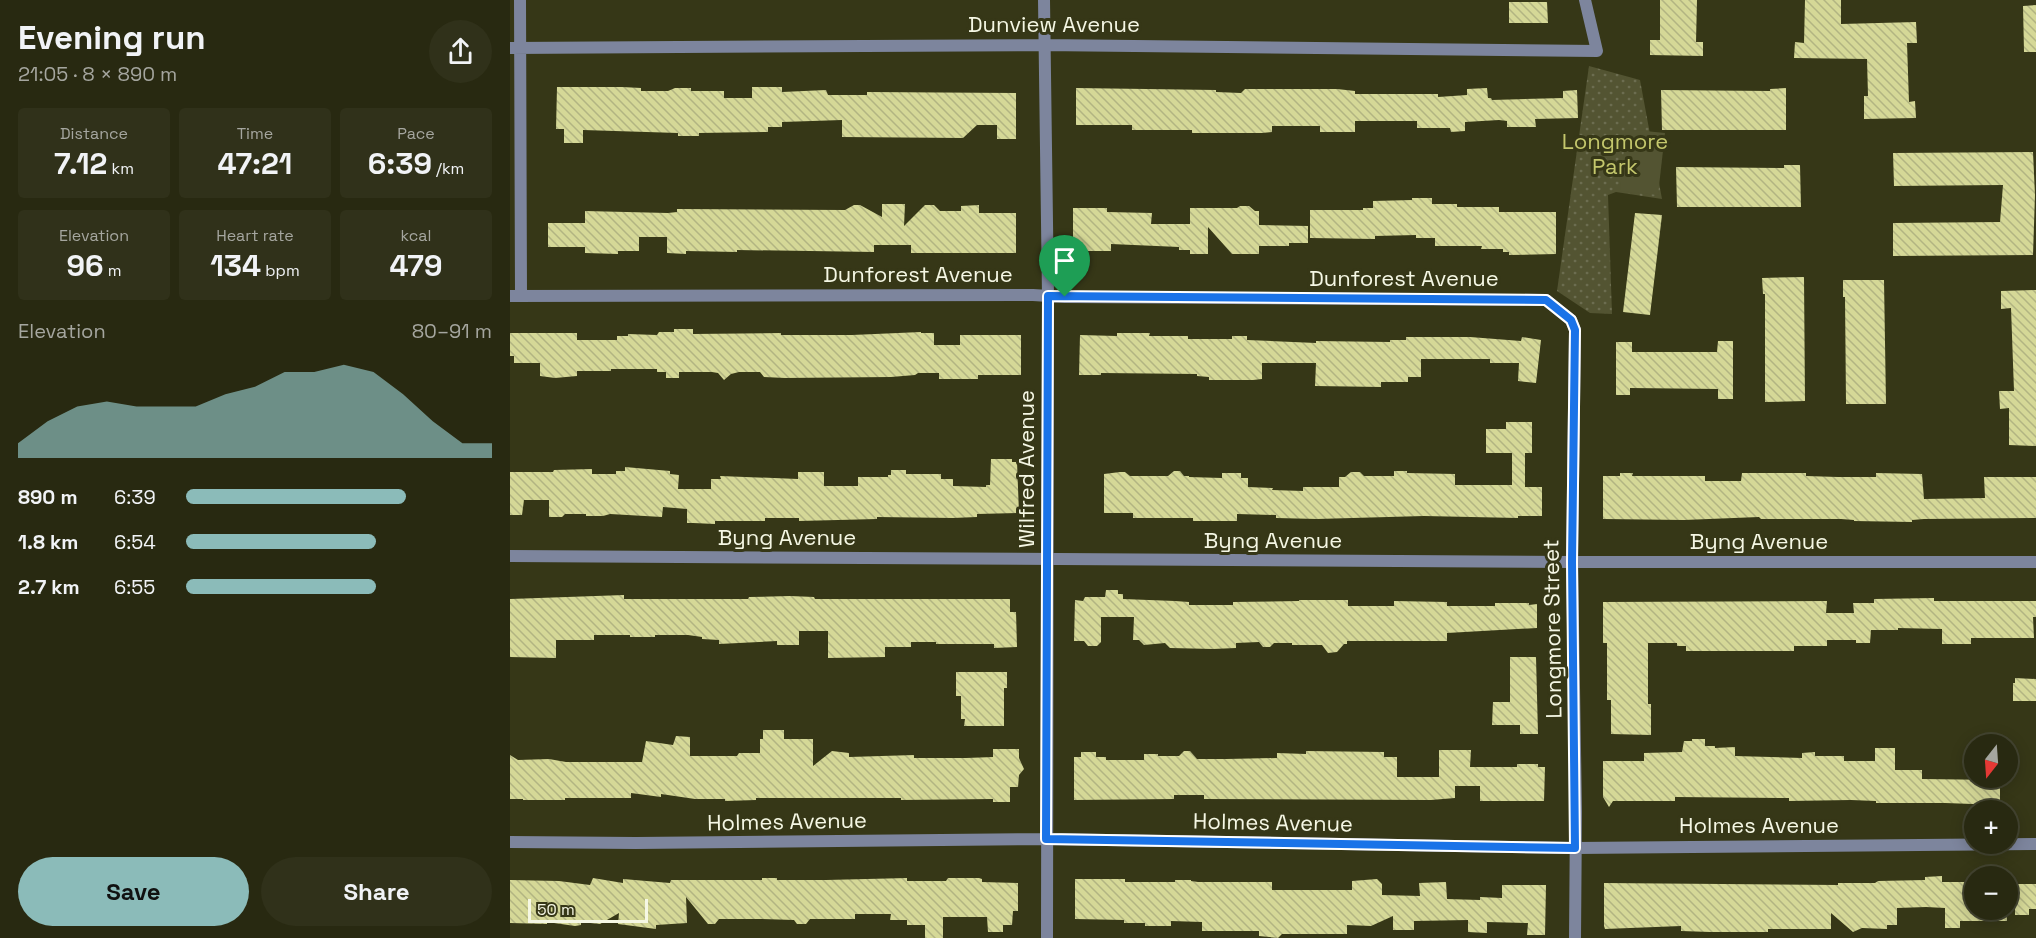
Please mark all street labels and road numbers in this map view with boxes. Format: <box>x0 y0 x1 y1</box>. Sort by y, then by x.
street label: Dunview Avenue <box>968 10 1140 38</box>
street label: Dunforest Avenue <box>823 260 1013 288</box>
street label: Dunforest Avenue <box>1309 264 1499 292</box>
street label: Wilfred Avenue <box>1012 390 1040 548</box>
street label: Byng Avenue <box>718 523 856 551</box>
street label: Byng Avenue <box>1204 526 1342 554</box>
street label: Byng Avenue <box>1690 527 1828 555</box>
street label: Longmore Street <box>1536 539 1568 719</box>
street label: Holmes Avenue <box>707 806 867 836</box>
street label: Holmes Avenue <box>1193 807 1353 837</box>
street label: Holmes Avenue <box>1679 811 1839 839</box>

